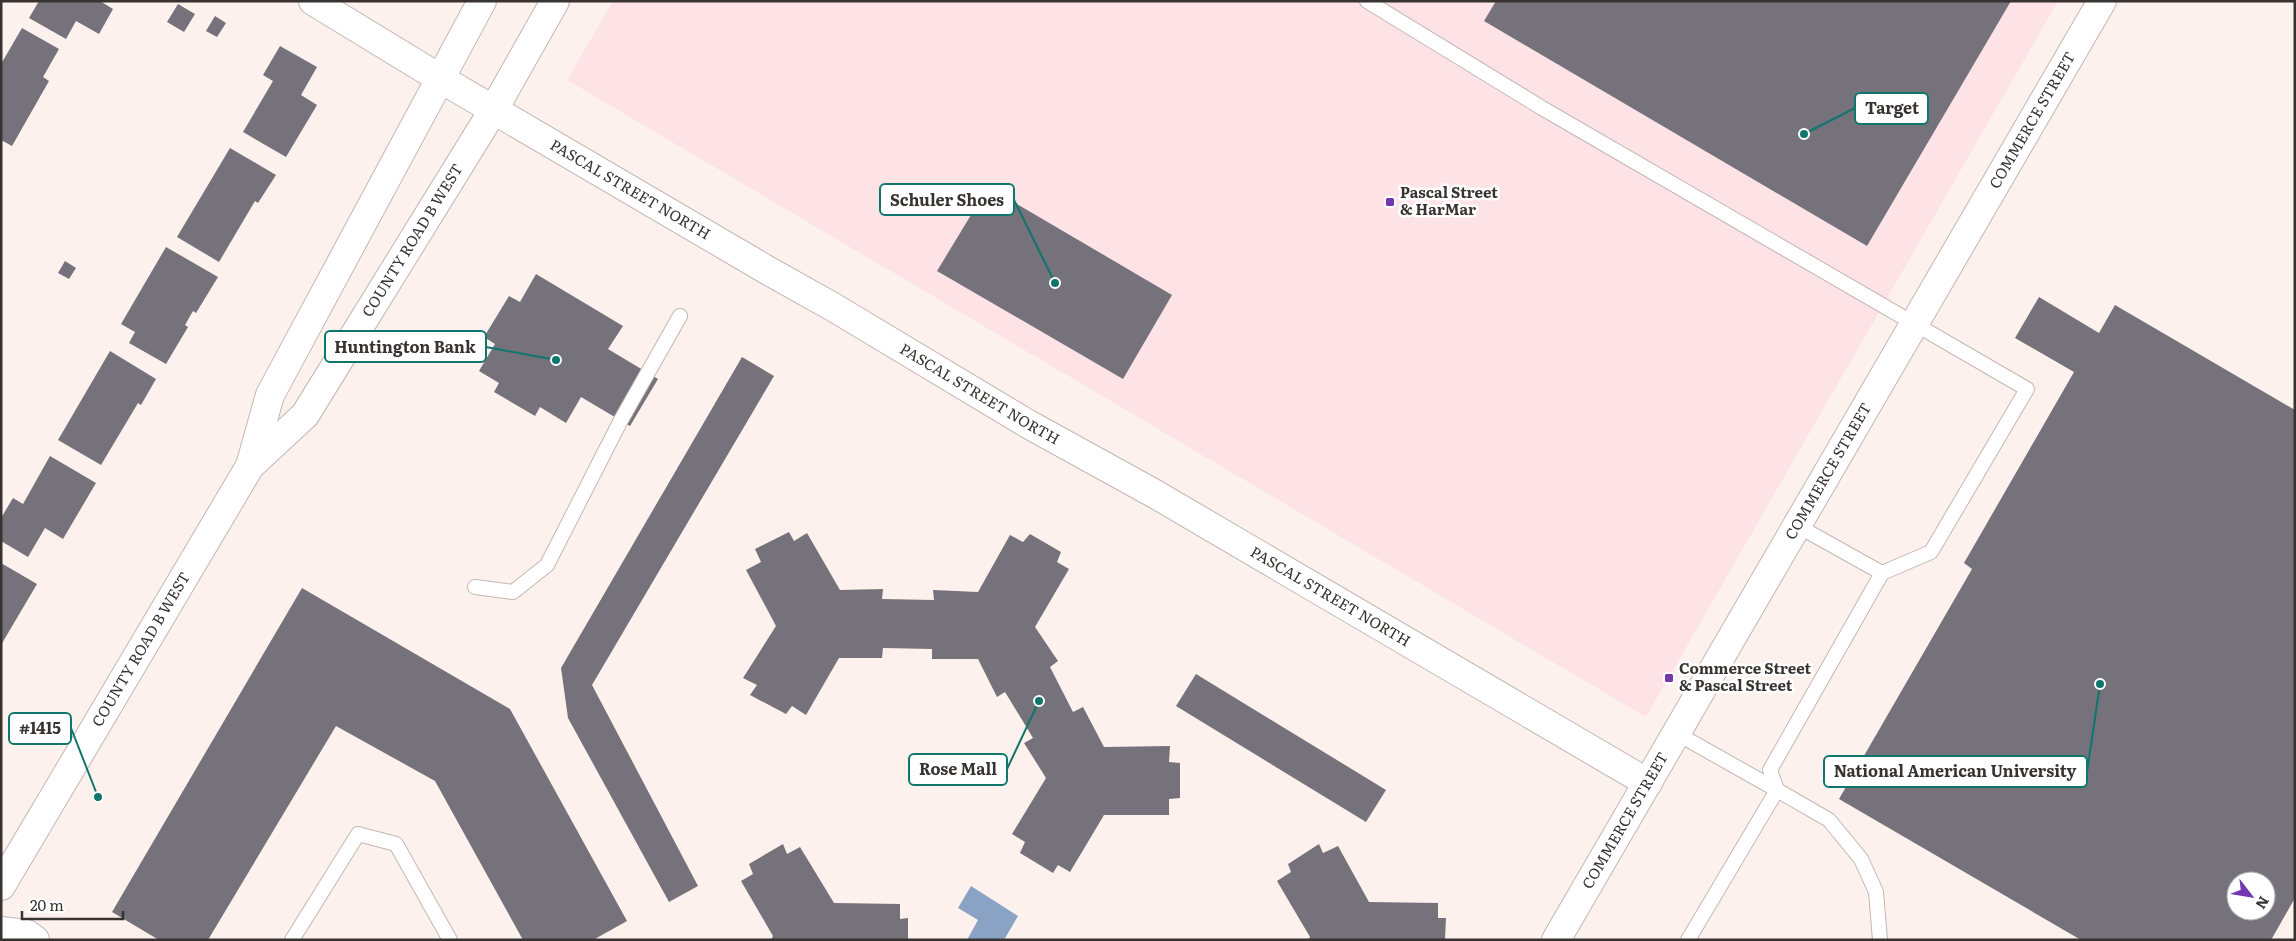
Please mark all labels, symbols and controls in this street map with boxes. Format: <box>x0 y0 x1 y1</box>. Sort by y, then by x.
street label: COMMERCE STREET <box>1982 47 2080 192</box>
callout: Target <box>1855 93 1928 124</box>
text: Target <box>1865 95 1919 119</box>
street label: PASCAL STREET NORTH <box>546 132 715 245</box>
street label: COUNTY ROAD B WEST <box>355 159 468 321</box>
place label: Pascal Street & HarMar <box>1400 180 1498 220</box>
callout: Schuler Shoes <box>880 184 1014 215</box>
text: Schuler Shoes <box>890 187 1004 211</box>
marker: Pascal Street & HarMar <box>1384 196 1396 208</box>
callout: Huntington Bank <box>325 331 486 362</box>
text: Huntington Bank <box>334 334 476 358</box>
street label: PASCAL STREET NORTH <box>896 337 1064 449</box>
street label: COMMERCE STREET <box>1778 398 1876 543</box>
street label: PASCAL STREET NORTH <box>1247 539 1416 652</box>
street label: COUNTY ROAD B WEST <box>85 567 195 730</box>
place label: Commerce Street & Pascal Street <box>1679 656 1812 696</box>
marker: Commerce Street & Pascal Street <box>1663 672 1675 684</box>
callout: #1415 <box>9 713 71 744</box>
text: #1415 <box>19 715 61 739</box>
street label: COMMERCE STREET <box>1575 747 1673 893</box>
callout: Rose Mall <box>909 754 1007 785</box>
text: Rose Mall <box>919 756 997 780</box>
callout: National American University <box>1824 756 2087 787</box>
text: National American University <box>1834 758 2077 782</box>
north arrow <box>2226 871 2276 921</box>
scale bar <box>22 888 124 920</box>
text: 20 m <box>30 893 64 916</box>
text: N <box>2251 893 2275 914</box>

